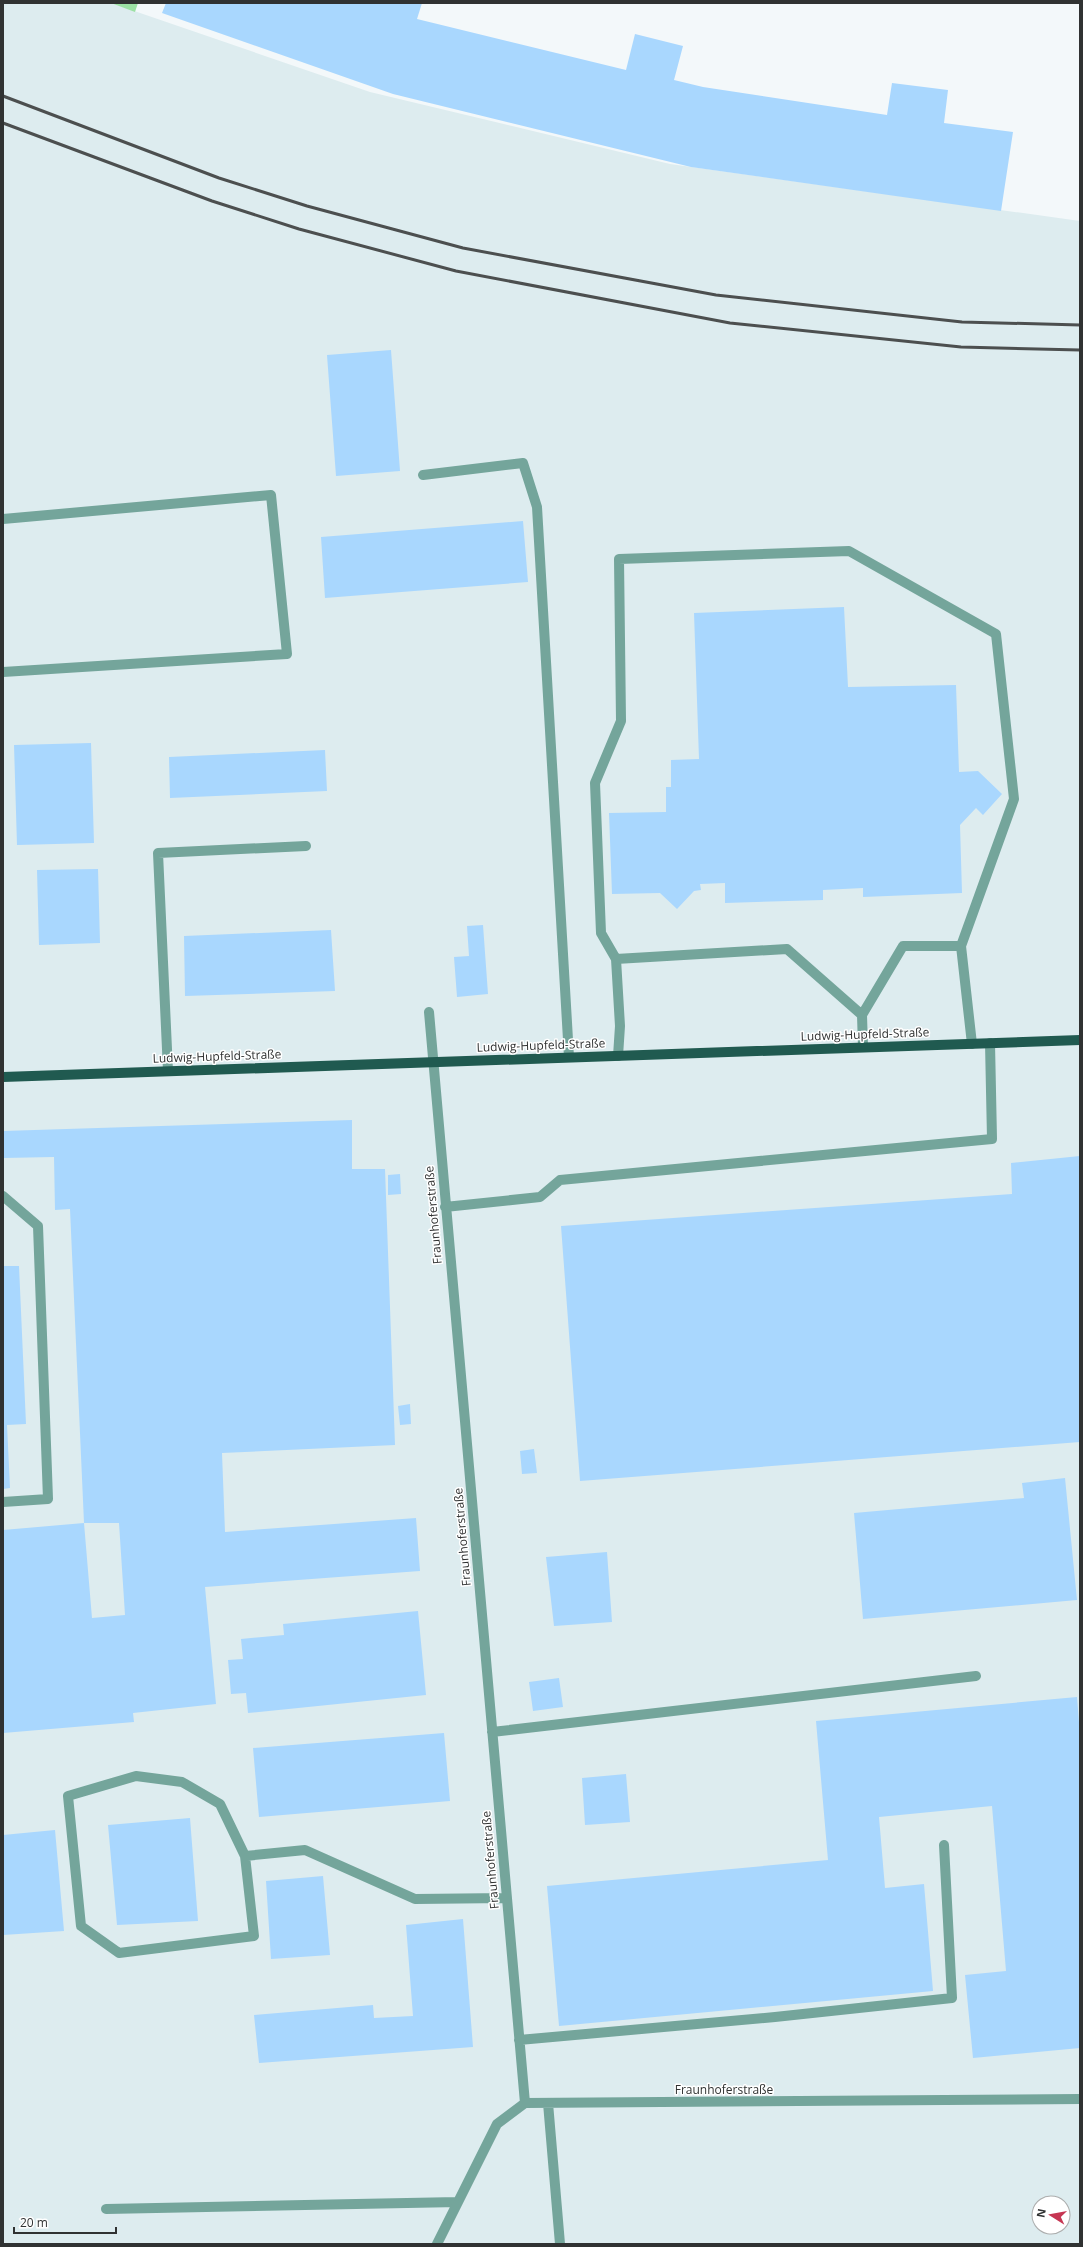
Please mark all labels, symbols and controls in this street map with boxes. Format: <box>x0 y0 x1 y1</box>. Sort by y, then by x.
street label: Ludwig-Hupfeld-Straße <box>800 1023 930 1045</box>
street label: Ludwig-Hupfeld-Straße <box>476 1034 606 1056</box>
street label: Ludwig-Hupfeld-Straße <box>152 1045 282 1067</box>
street label: Fraunhoferstraße <box>420 1165 446 1265</box>
street label: Fraunhoferstraße <box>449 1487 475 1587</box>
street label: Fraunhoferstraße <box>477 1810 503 1910</box>
street label: Fraunhoferstraße <box>675 2081 774 2098</box>
north arrow <box>1031 2195 1071 2235</box>
text: N <box>1032 2207 1049 2219</box>
scale bar <box>14 2209 116 2235</box>
text: 20 m <box>20 2214 48 2231</box>

